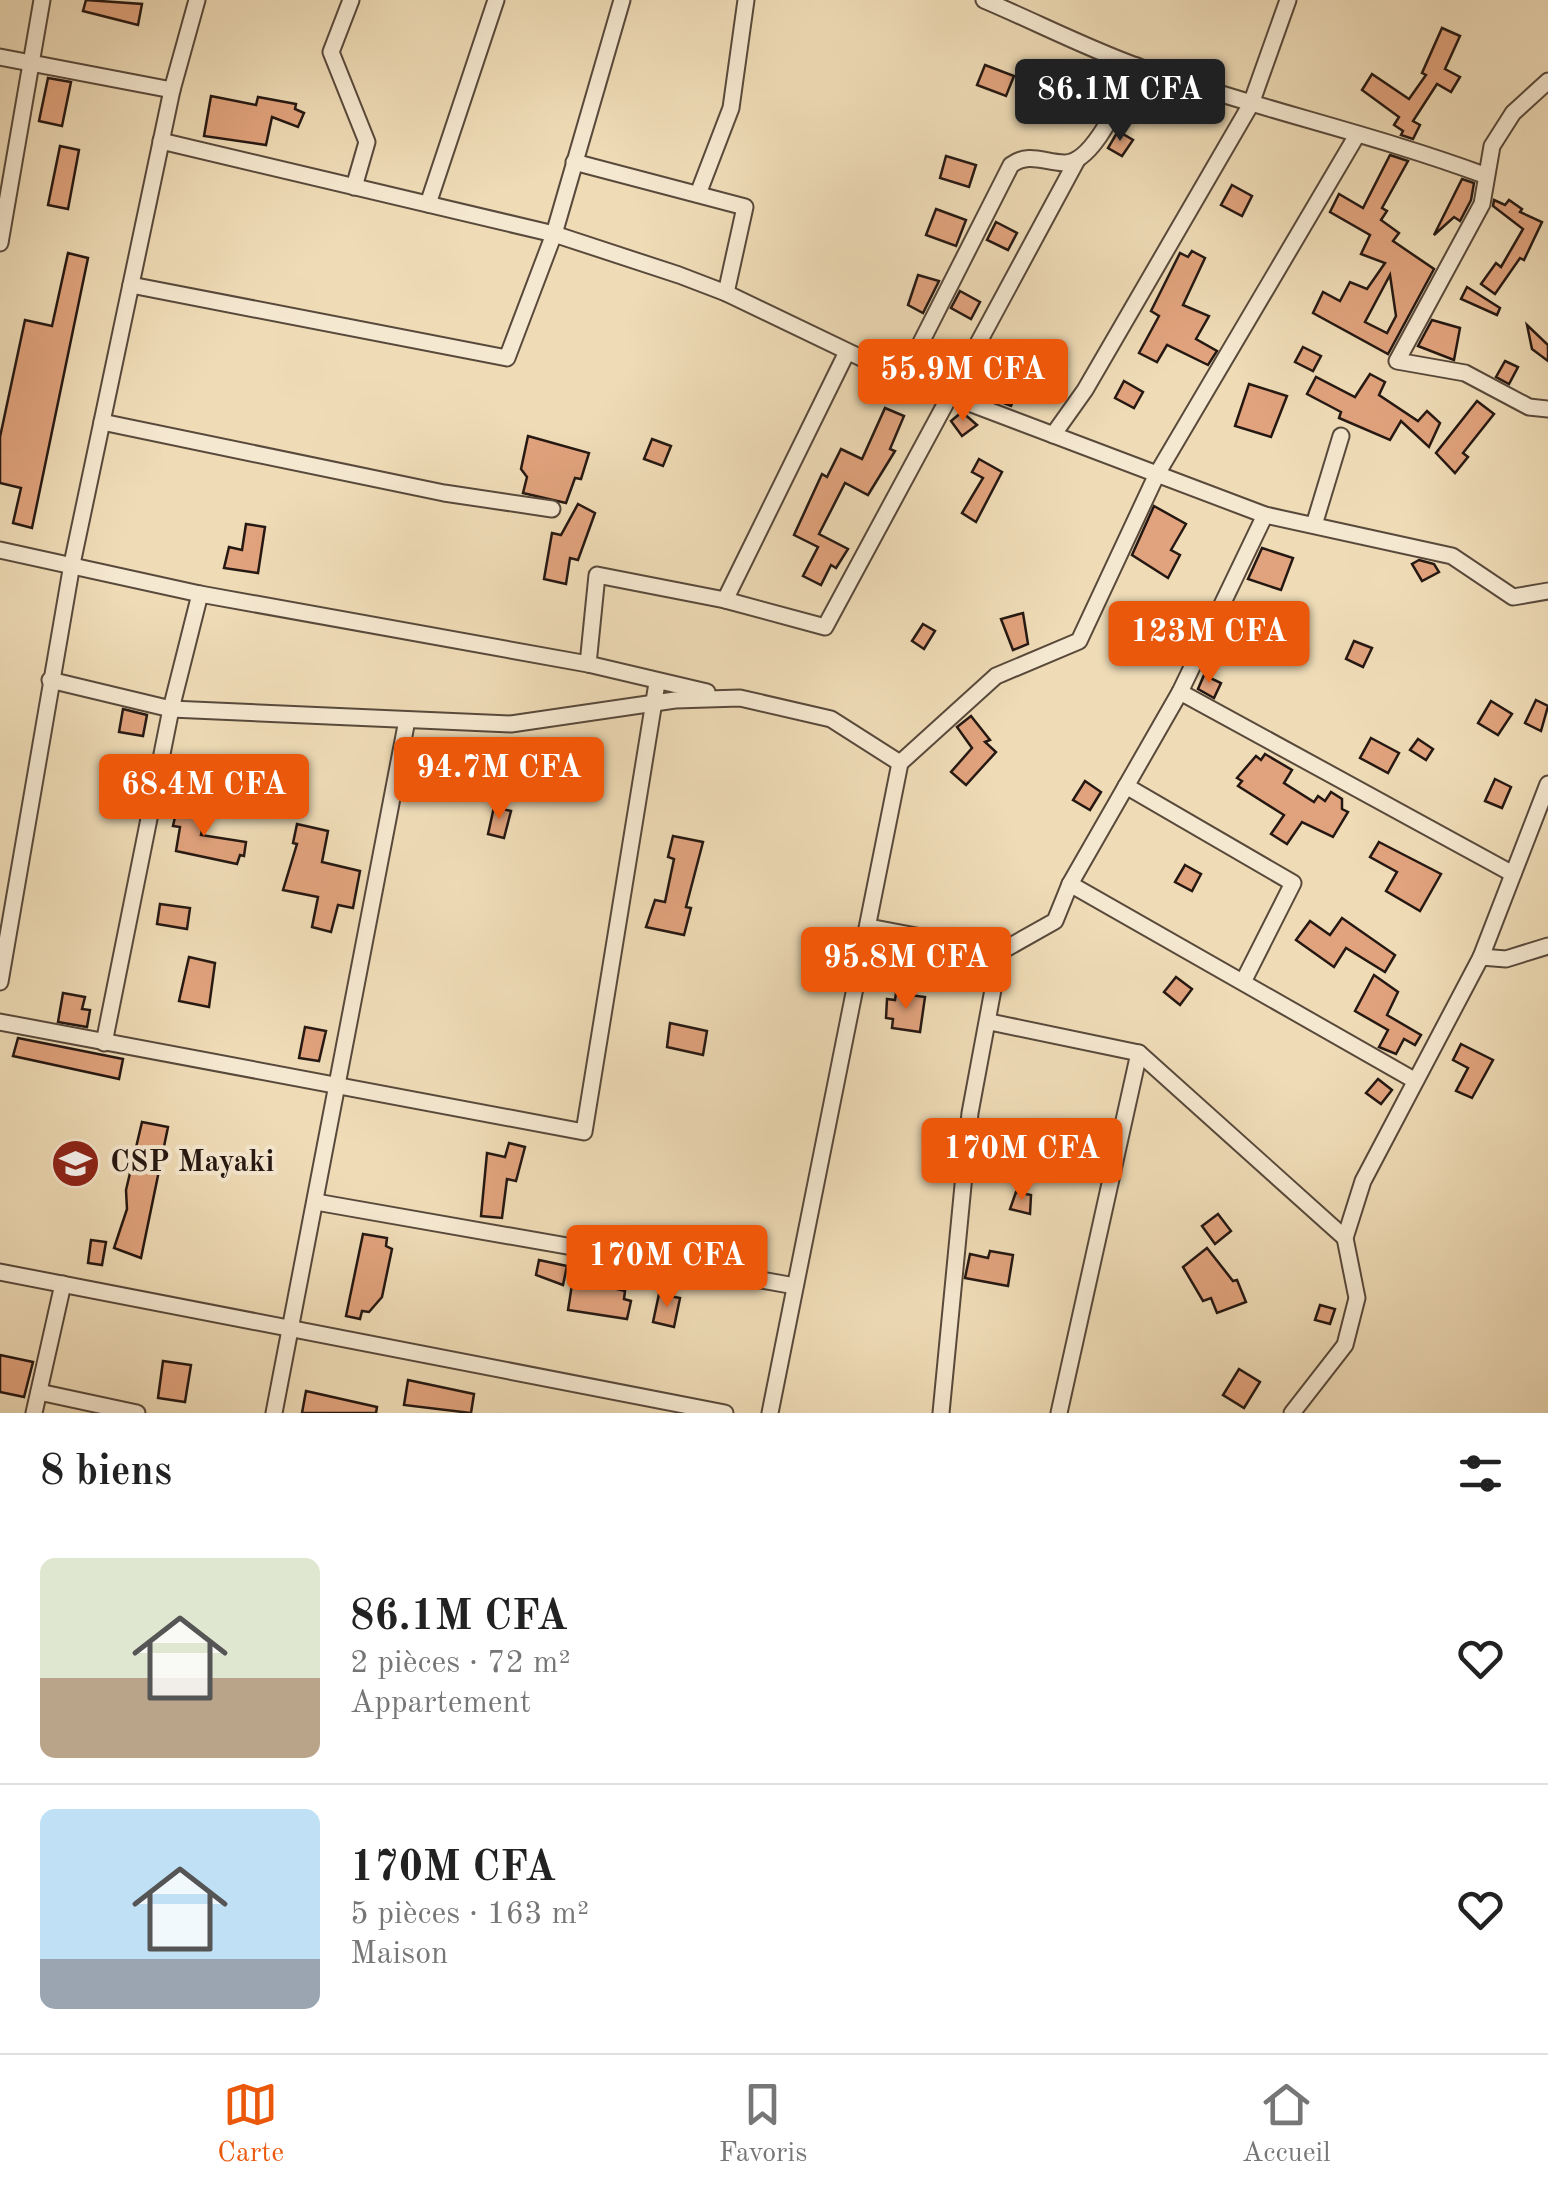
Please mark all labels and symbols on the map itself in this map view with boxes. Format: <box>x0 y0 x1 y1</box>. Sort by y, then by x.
pin: 86.1M CFA <box>1006 59 1234 144</box>
pin: 55.9M CFA <box>849 339 1077 424</box>
pin: 123M CFA <box>1106 601 1312 686</box>
pin: 94.7M CFA <box>385 737 613 822</box>
pin: 68.4M CFA <box>90 754 318 839</box>
pin: 95.8M CFA <box>792 927 1020 1012</box>
pin: 170M CFA <box>919 1118 1125 1203</box>
school or university icon: CSP Mayaki <box>49 1137 101 1189</box>
place label: CSP Mayaki <box>110 1148 274 1178</box>
pin: 170M CFA <box>564 1225 770 1310</box>

